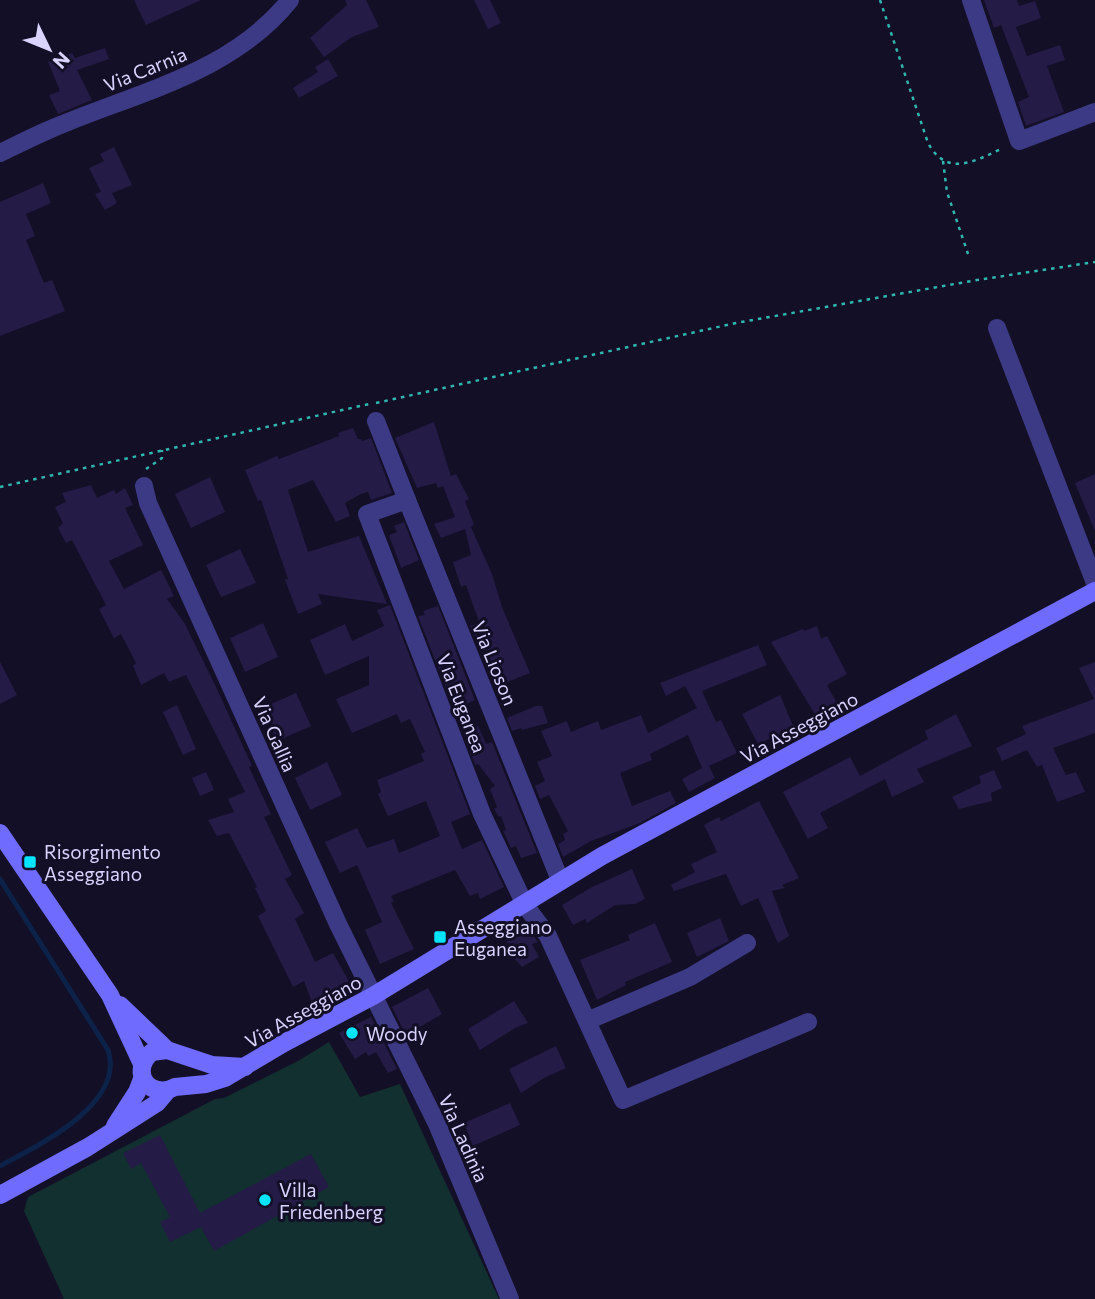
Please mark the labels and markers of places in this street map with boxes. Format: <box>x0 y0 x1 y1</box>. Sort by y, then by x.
place label: Risorgimento Asseggiano <box>44 840 161 885</box>
marker: Risorgimento Asseggiano <box>22 854 38 870</box>
place label: Asseggiano Euganea <box>454 915 552 960</box>
marker: Asseggiano Euganea <box>432 929 448 945</box>
place label: Woody <box>366 1022 428 1045</box>
marker: Woody <box>344 1025 360 1041</box>
place label: Villa Friedenberg <box>279 1178 383 1223</box>
marker: Villa Friedenberg <box>257 1192 273 1208</box>

